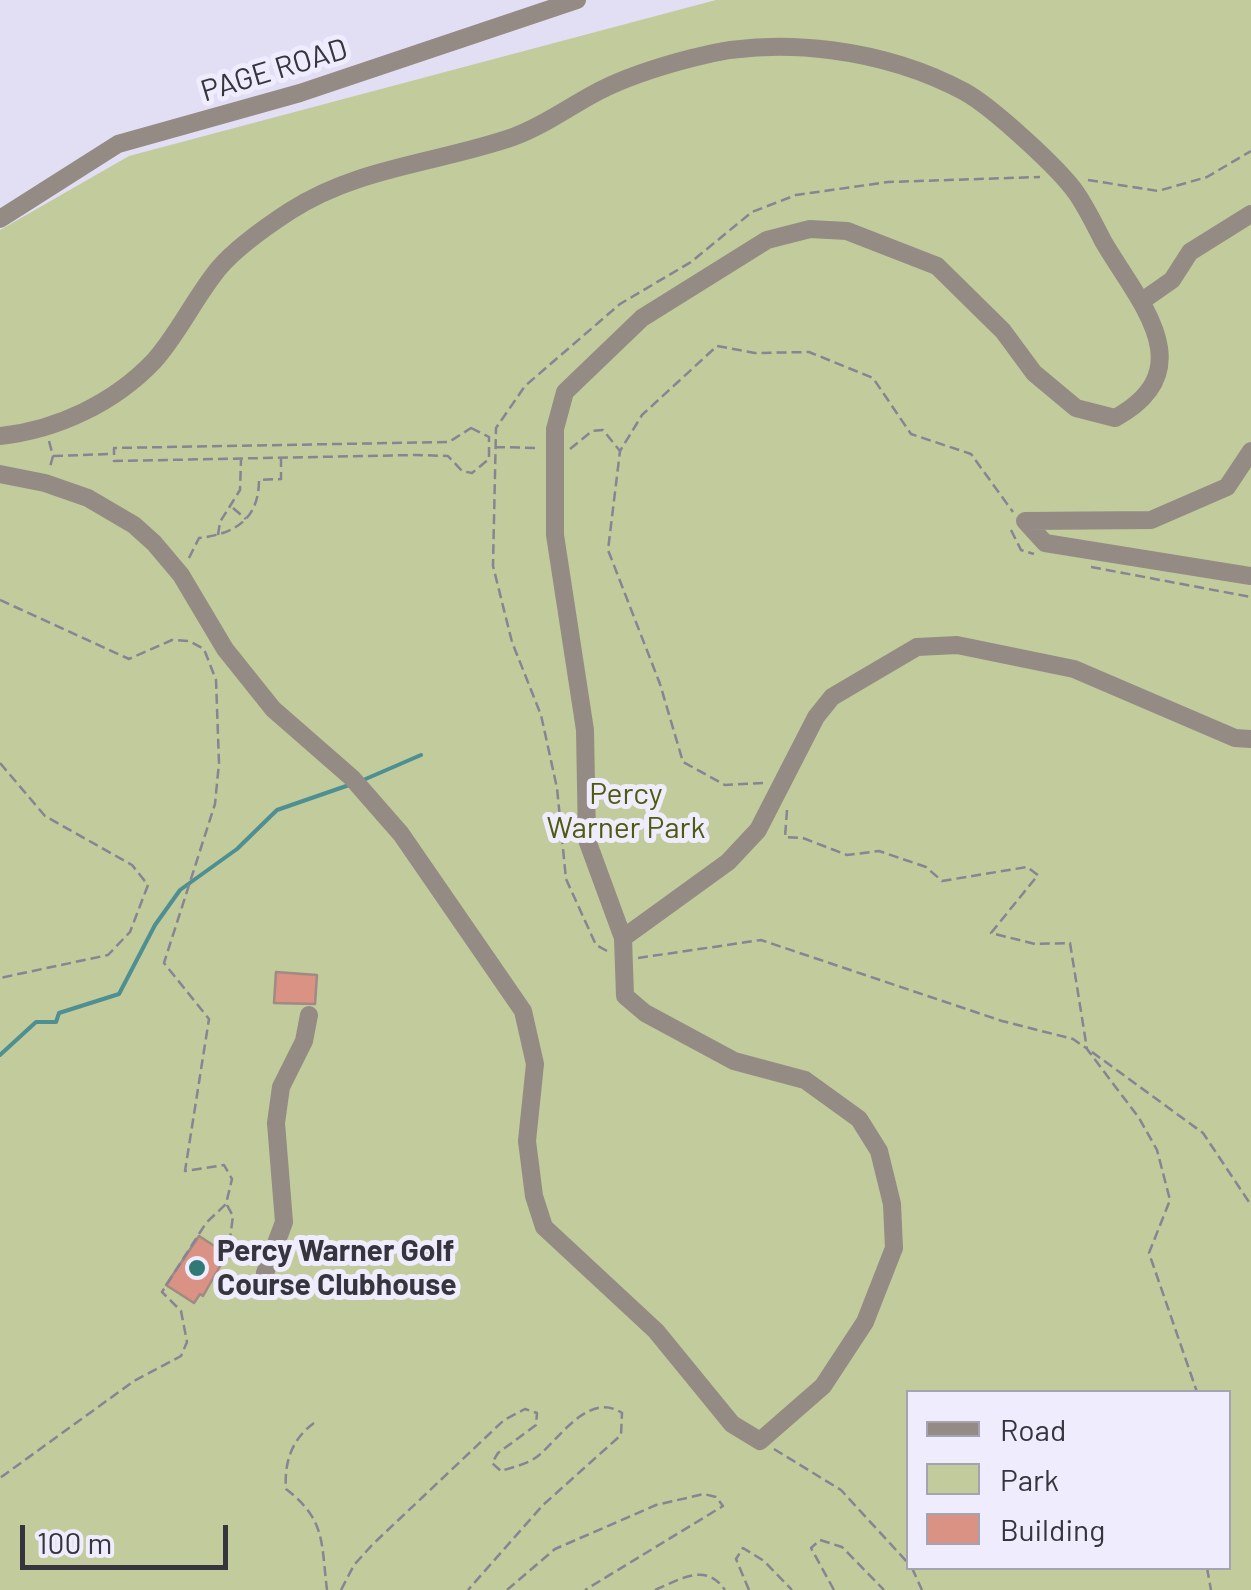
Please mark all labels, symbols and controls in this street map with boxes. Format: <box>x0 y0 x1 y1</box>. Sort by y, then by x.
street label: PAGE ROAD <box>196 31 352 109</box>
park label: Percy Warner Park <box>547 776 705 846</box>
place label: Percy Warner Golf Course Clubhouse <box>217 1233 457 1304</box>
marker: Percy Warner Golf Course Clubhouse <box>186 1257 208 1279</box>
legend <box>906 1390 1231 1570</box>
text: Road <box>1000 1411 1066 1447</box>
text: Park <box>1000 1461 1059 1497</box>
scale bar <box>25 1505 232 1567</box>
text: Building <box>1000 1511 1105 1547</box>
text: 100 m <box>37 1524 112 1560</box>

